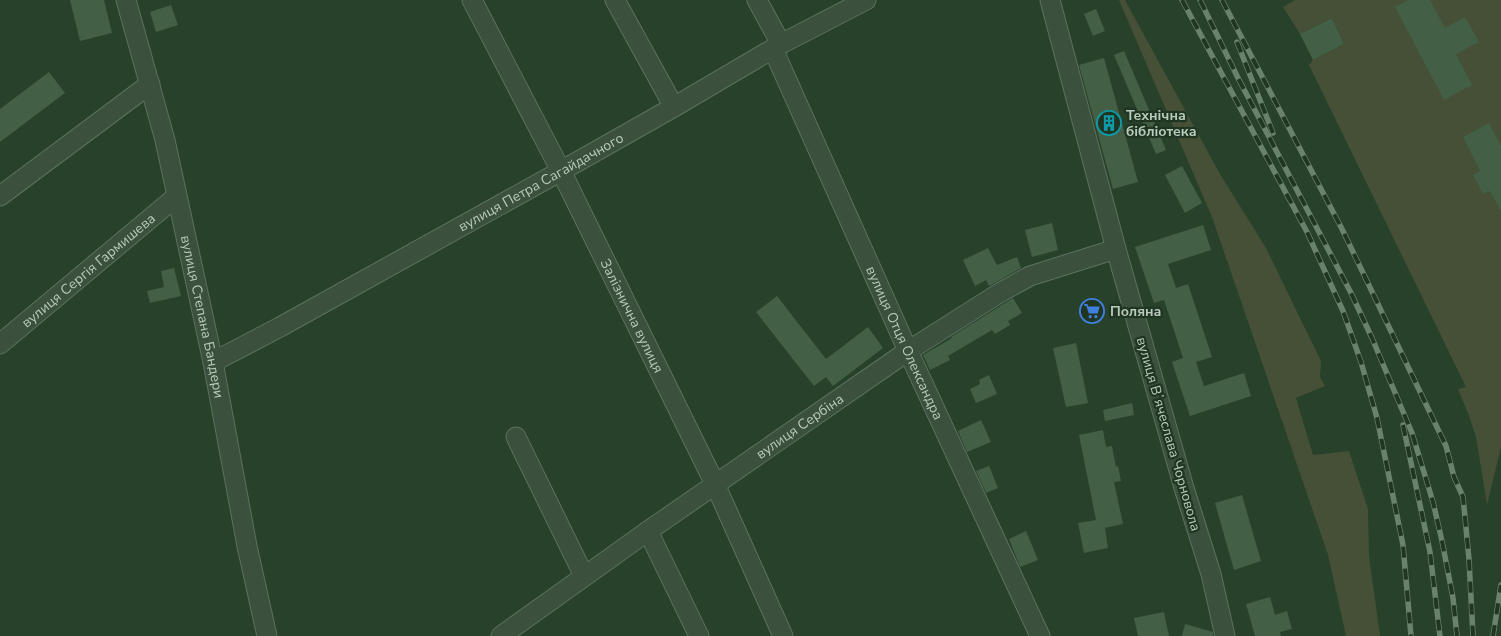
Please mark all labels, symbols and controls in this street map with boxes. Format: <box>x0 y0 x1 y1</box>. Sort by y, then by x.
place label: Технічна бібліотека <box>1126 106 1197 141</box>
building icon: Технічна бібліотека <box>1096 110 1122 136</box>
street label: вулиця Петра Сагайдачного <box>455 128 627 236</box>
street label: вулиця Сергія Гармишева <box>18 209 160 332</box>
street label: вулиця Степана Бандери <box>176 234 228 400</box>
street label: Залізнична вулиця <box>596 256 668 376</box>
street label: вулиця Отця Олександра <box>861 263 948 423</box>
supermarket icon: Поляна <box>1079 298 1105 324</box>
place label: Поляна <box>1110 302 1161 321</box>
street label: вулиця Вʼячеслава Чорновола <box>1132 335 1205 533</box>
street label: вулиця Сербіна <box>752 389 847 464</box>

